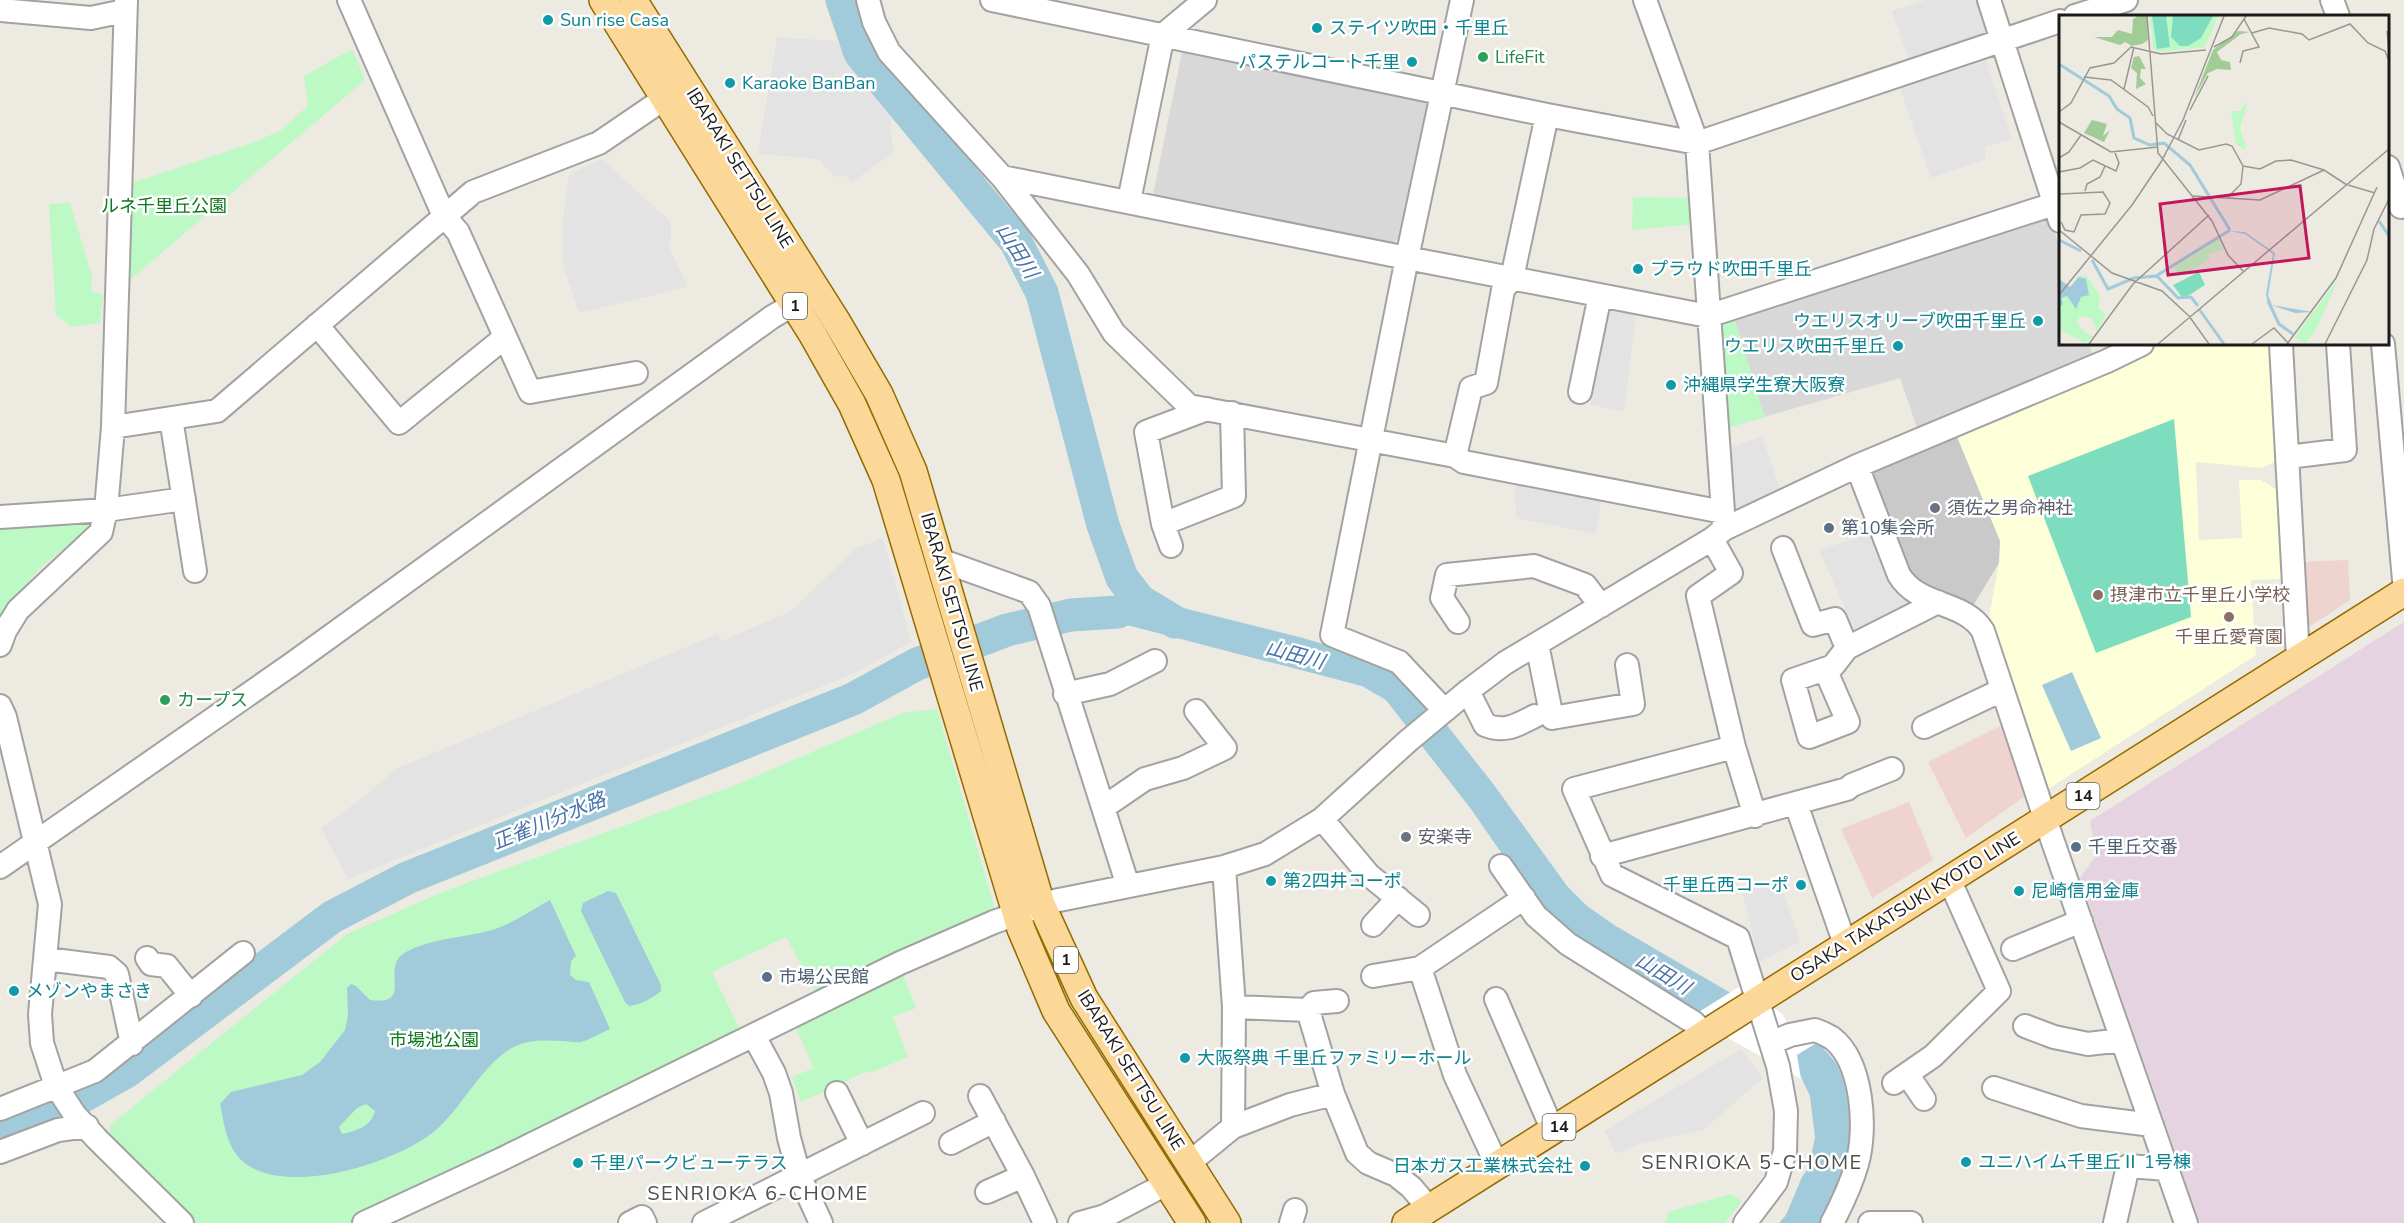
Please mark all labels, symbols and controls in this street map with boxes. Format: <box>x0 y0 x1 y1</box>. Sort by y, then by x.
place label: Sun rise Casa <box>560 8 669 32</box>
marker: Sun rise Casa <box>541 13 555 27</box>
inset map <box>2059 15 2389 345</box>
place label: ステイツ吹田・千里丘 <box>1329 16 1509 40</box>
marker: ステイツ吹田・千里丘 <box>1310 21 1324 35</box>
place label: LifeFit <box>1495 45 1545 69</box>
place label: パステルコート千里 <box>1238 50 1400 74</box>
marker: LifeFit <box>1476 50 1490 64</box>
marker: パステルコート千里 <box>1405 55 1419 69</box>
place label: Karaoke BanBan <box>742 71 876 95</box>
marker: Karaoke BanBan <box>723 76 737 90</box>
street label: IBARAKI SETTSU LINE <box>681 83 799 253</box>
park label: ルネ千里丘公園 <box>101 194 227 218</box>
water label: 山田川 <box>990 218 1045 285</box>
place label: プラウド吹田千里丘 <box>1650 257 1812 281</box>
marker: プラウド吹田千里丘 <box>1631 262 1645 276</box>
road number: 1 <box>783 293 807 319</box>
place label: ウエリスオリーブ吹田千里丘 <box>1793 309 2026 333</box>
marker: ウエリスオリーブ吹田千里丘 <box>2031 314 2045 328</box>
place label: ウエリス吹田千里丘 <box>1724 334 1886 358</box>
marker: ウエリス吹田千里丘 <box>1891 339 1905 353</box>
place label: 沖縄県学生寮大阪寮 <box>1683 373 1845 397</box>
marker: 沖縄県学生寮大阪寮 <box>1664 378 1678 392</box>
place label: 須佐之男命神社 <box>1947 496 2073 520</box>
marker: 須佐之男命神社 <box>1928 501 1942 515</box>
street label: IBARAKI SETTSU LINE <box>915 510 989 694</box>
place label: 第10集会所 <box>1841 516 1935 540</box>
marker: 第10集会所 <box>1822 521 1836 535</box>
place label: 摂津市立千里丘小学校 <box>2110 583 2290 607</box>
marker: 摂津市立千里丘小学校 <box>2091 588 2105 602</box>
marker: 千里丘愛育園 <box>2222 610 2236 624</box>
place label: 千里丘愛育園 <box>2175 625 2283 649</box>
water label: 山田川 <box>1263 634 1329 676</box>
place label: カープス <box>177 688 248 712</box>
marker: カープス <box>158 693 172 707</box>
road number: 14 <box>2066 783 2100 809</box>
water label: 正雀川分水路 <box>488 785 612 856</box>
place label: 安楽寺 <box>1418 825 1472 849</box>
street label: OSAKA TAKATSUKI KYOTO LINE <box>1785 826 2025 988</box>
marker: 安楽寺 <box>1399 830 1413 844</box>
place label: 千里丘交番 <box>2088 835 2178 859</box>
marker: 千里丘交番 <box>2069 840 2083 854</box>
place label: 第2四井コーポ <box>1283 869 1402 893</box>
place label: 千里丘西コーポ <box>1663 873 1789 897</box>
marker: 第2四井コーポ <box>1264 874 1278 888</box>
marker: 千里丘西コーポ <box>1794 878 1808 892</box>
place label: 尼崎信用金庫 <box>2031 879 2139 903</box>
marker: 尼崎信用金庫 <box>2012 884 2026 898</box>
road number: 1 <box>1054 947 1078 973</box>
water label: 山田川 <box>1630 947 1697 1002</box>
place label: 市場公民館 <box>779 965 869 989</box>
marker: 市場公民館 <box>760 970 774 984</box>
place label: メゾンやまさき <box>26 979 152 1003</box>
marker: メゾンやまさき <box>7 984 21 998</box>
street label: IBARAKI SETTSU LINE <box>1072 985 1190 1155</box>
park label: 市場池公園 <box>389 1028 479 1052</box>
place label: 大阪祭典 千里丘ファミリーホール <box>1197 1046 1472 1070</box>
marker: 大阪祭典 千里丘ファミリーホール <box>1178 1051 1192 1065</box>
road number: 14 <box>1542 1114 1576 1140</box>
district label: SENRIOKA 5-CHOME <box>1641 1149 1863 1176</box>
place label: ユニハイム千里丘Ⅱ 1号棟 <box>1978 1150 2191 1174</box>
place label: 千里パークビューテラス <box>590 1151 788 1175</box>
place label: 日本ガス工業株式会社 <box>1393 1154 1573 1178</box>
marker: ユニハイム千里丘Ⅱ 1号棟 <box>1959 1155 1973 1169</box>
marker: 千里パークビューテラス <box>571 1156 585 1170</box>
marker: 日本ガス工業株式会社 <box>1578 1159 1592 1173</box>
district label: SENRIOKA 6-CHOME <box>647 1180 869 1207</box>

